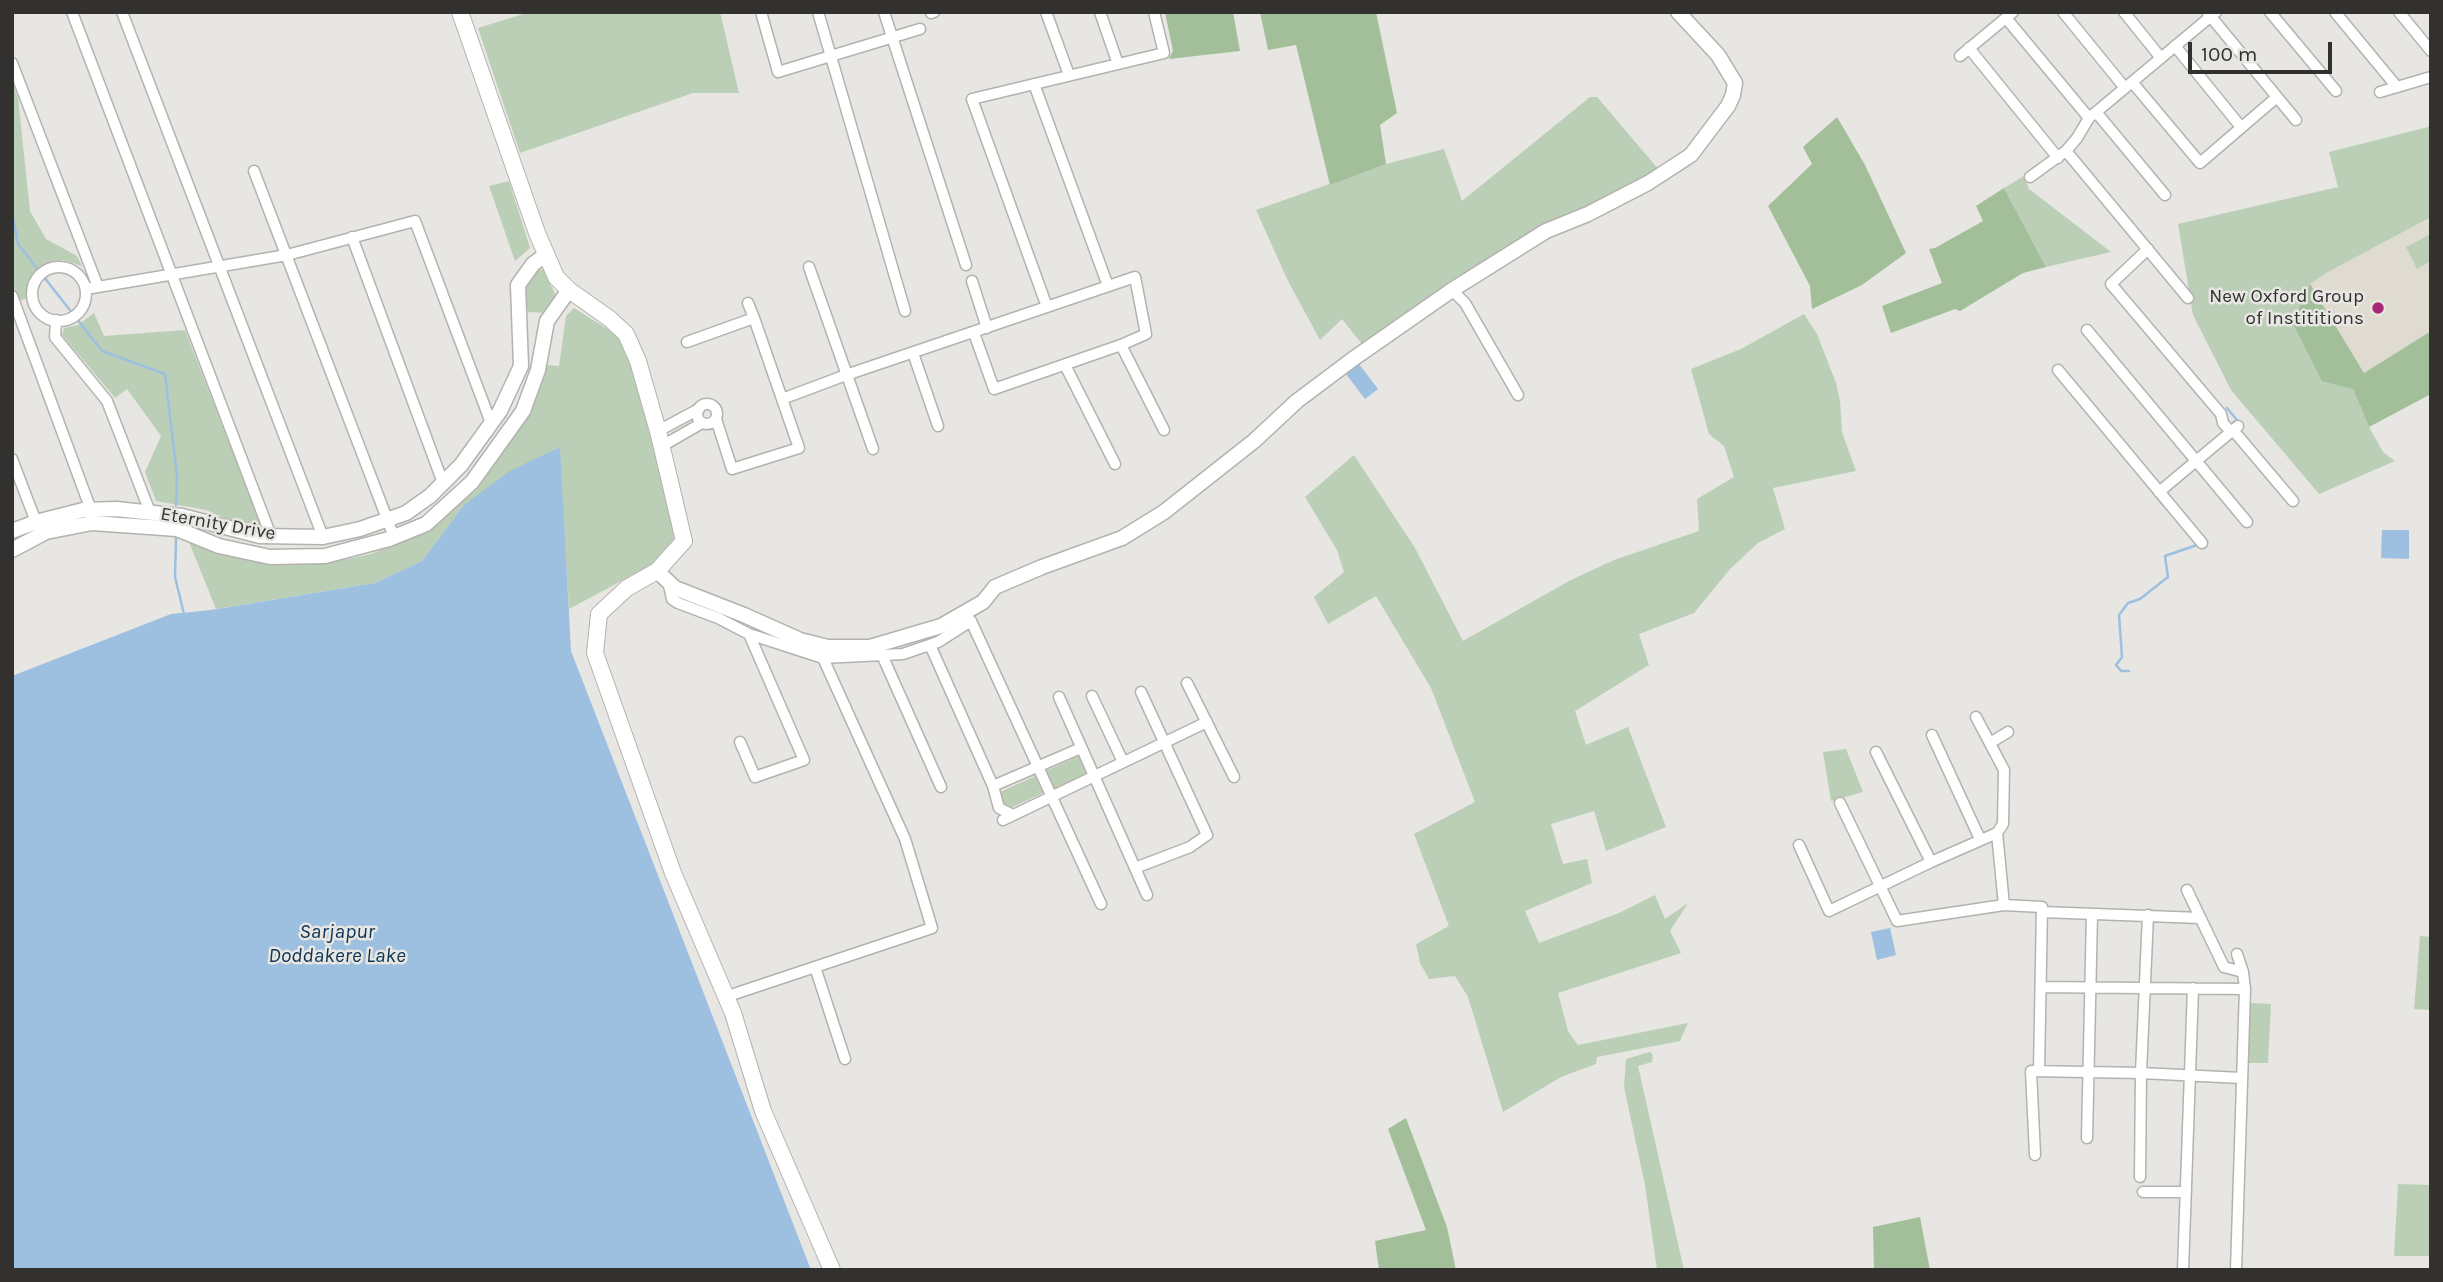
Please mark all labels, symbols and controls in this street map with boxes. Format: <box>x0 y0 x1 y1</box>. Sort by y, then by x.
scale bar <box>2191 28 2334 72</box>
text: 100 m <box>2201 42 2258 66</box>
place label: New Oxford Group of Instititions <box>2209 286 2364 330</box>
marker: New Oxford Group of Instititions <box>2370 300 2386 316</box>
street label: Eternity Drive <box>159 503 277 545</box>
water label: Sarjapur Doddakere Lake <box>268 919 406 969</box>

